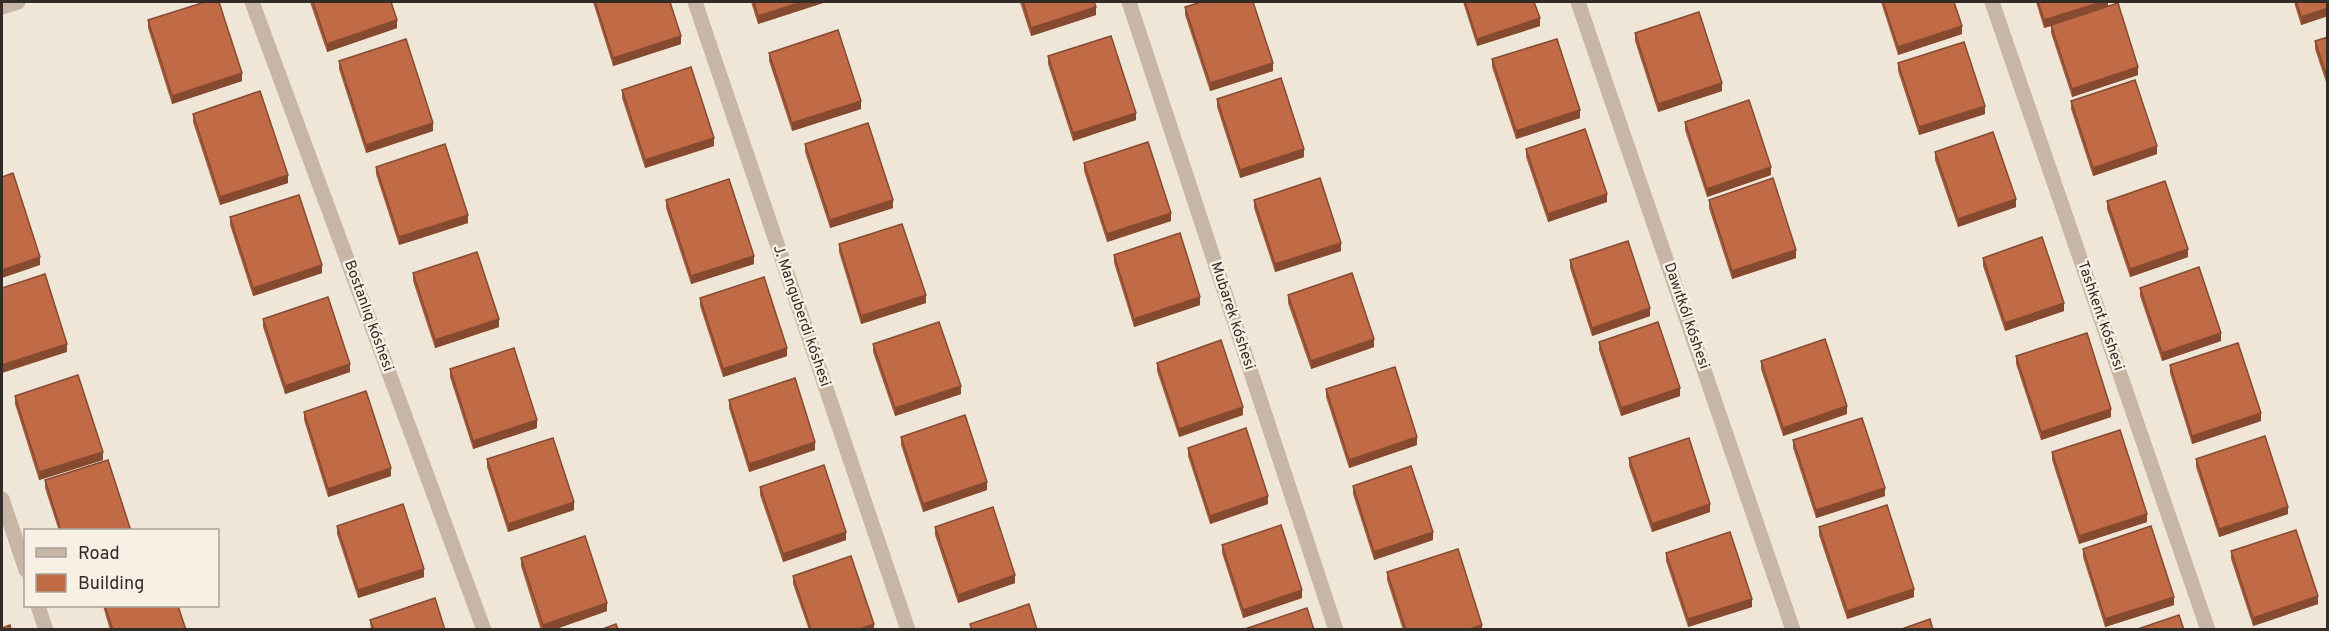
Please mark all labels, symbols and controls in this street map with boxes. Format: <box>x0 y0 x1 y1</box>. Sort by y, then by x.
street label: J. Manguberdi kóshesi <box>768 243 834 389</box>
street label: Bostanlıq kóshesi <box>339 258 397 374</box>
street label: Tashkent kóshesi <box>2072 259 2128 373</box>
street label: Mubarek kóshesi <box>1206 260 1258 372</box>
street label: Dawıtkól kóshesi <box>1659 260 1713 372</box>
legend <box>24 529 219 607</box>
text: Road <box>78 543 120 566</box>
text: Building <box>78 573 144 596</box>

